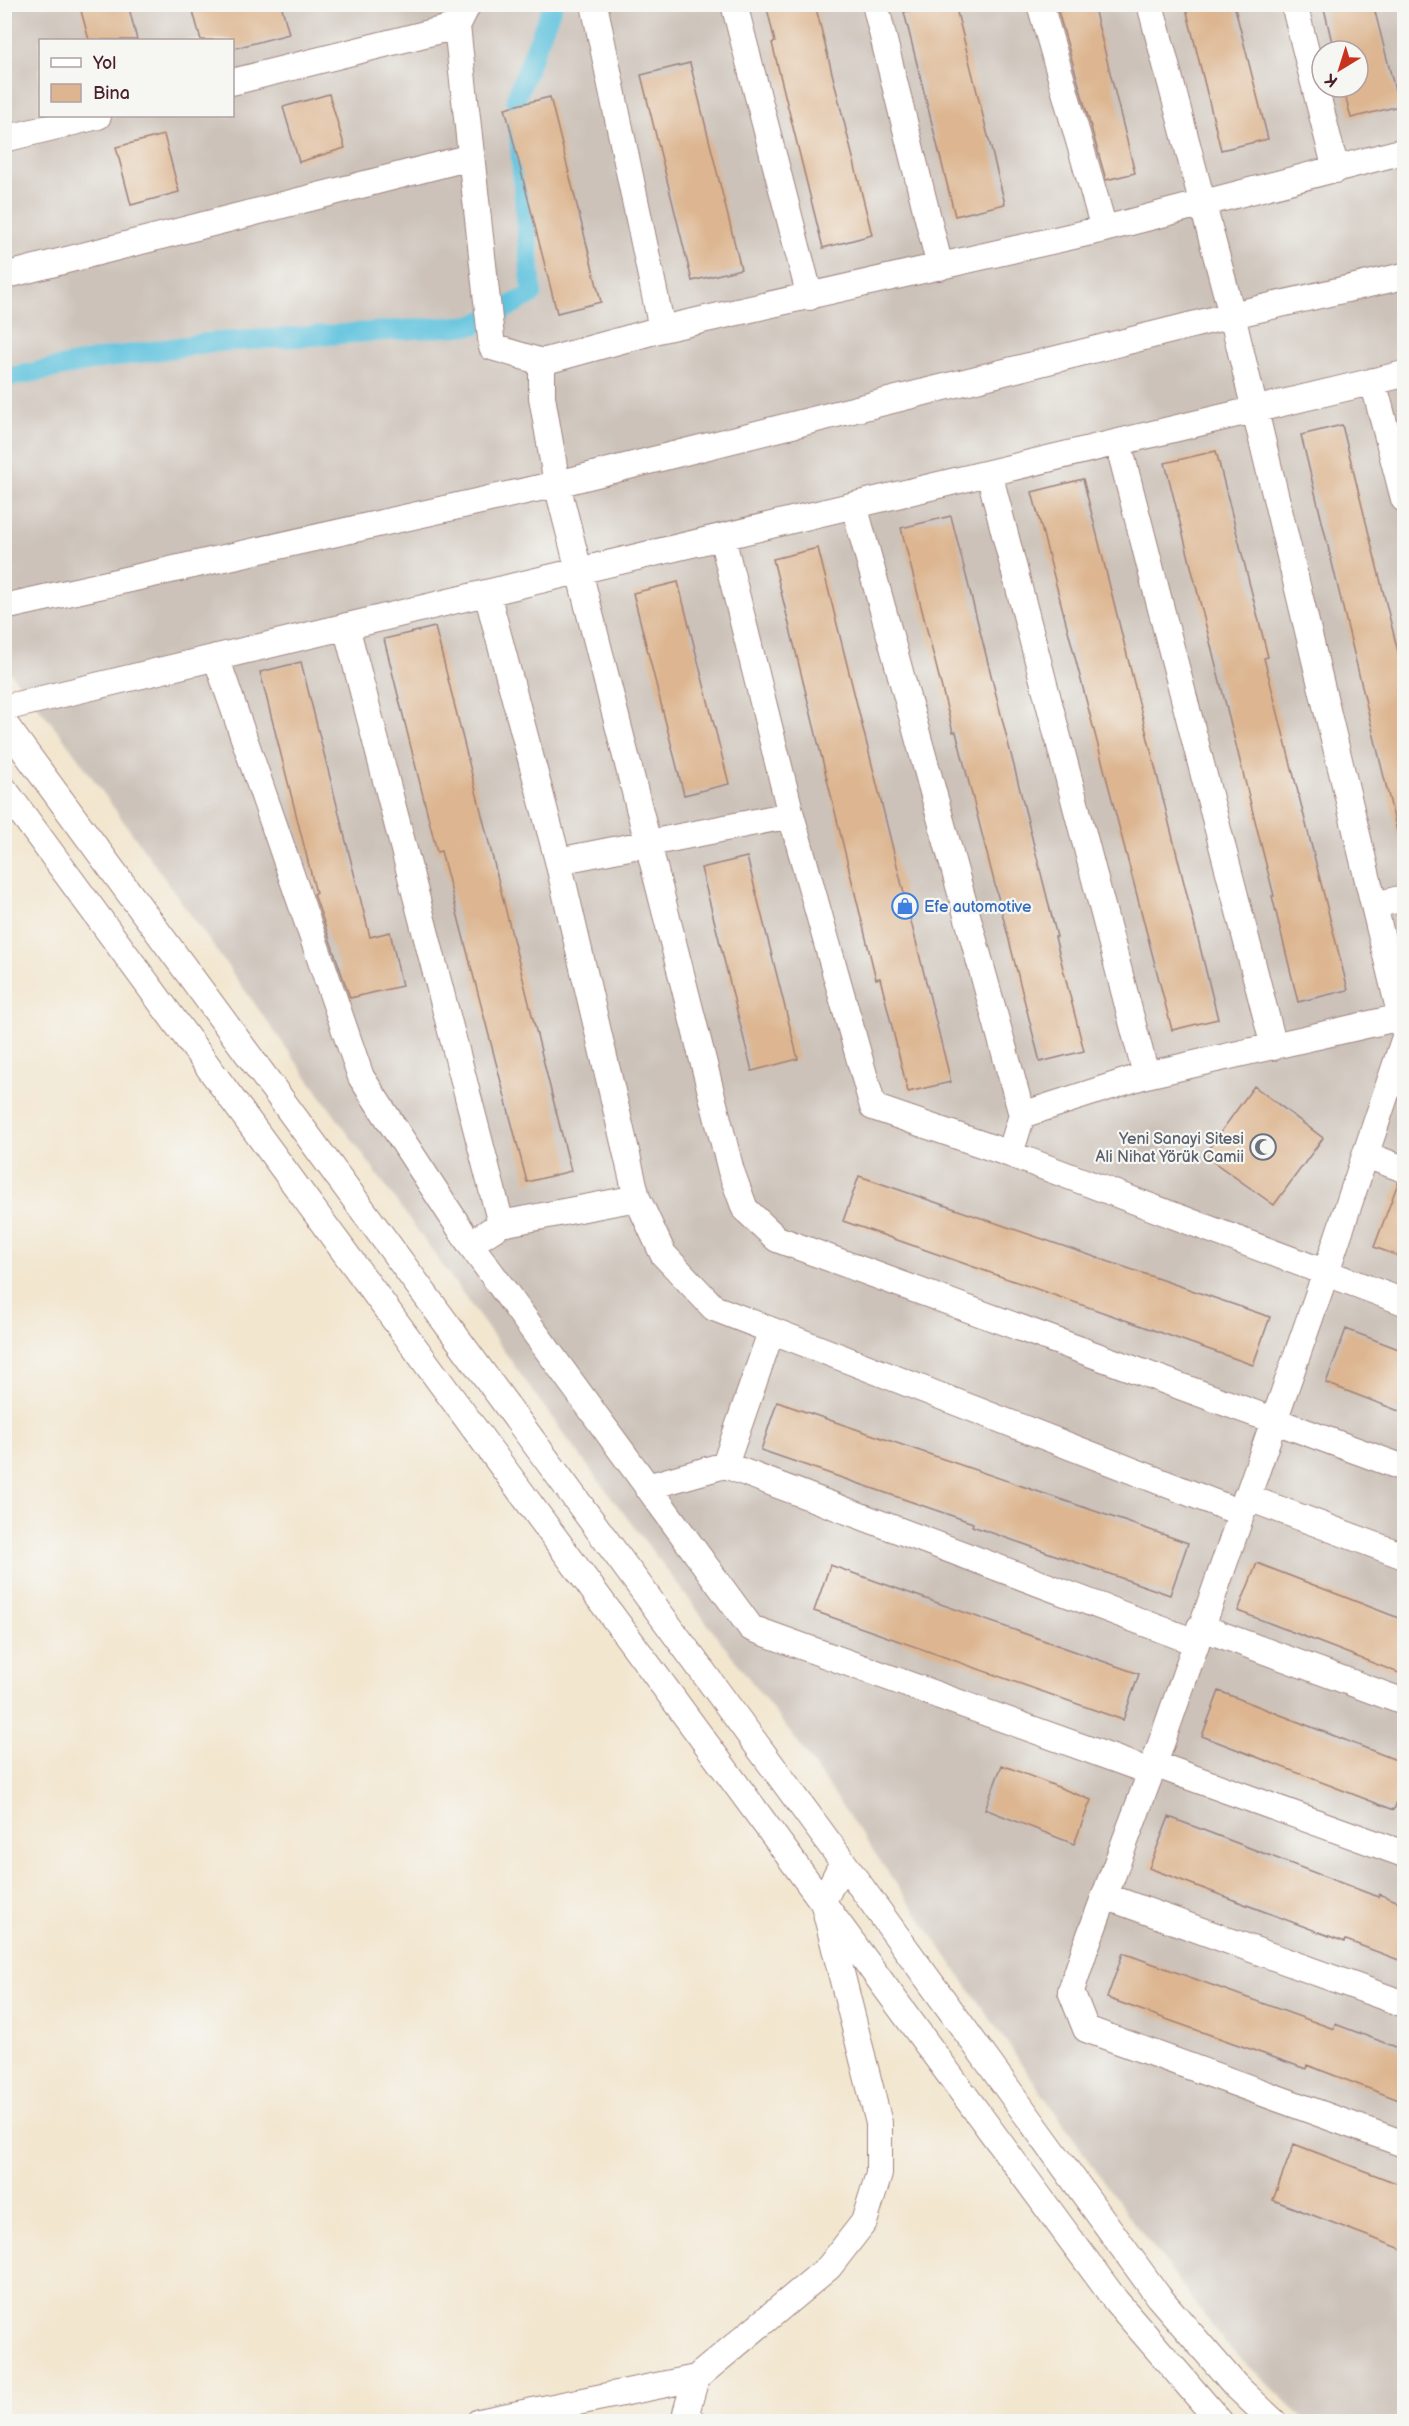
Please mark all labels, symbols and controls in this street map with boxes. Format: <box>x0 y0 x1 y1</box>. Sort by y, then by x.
legend <box>39 39 234 117</box>
north arrow <box>1310 39 1370 99</box>
text: Yol <box>92 53 116 74</box>
text: K <box>1321 69 1342 90</box>
text: Bina <box>93 83 130 104</box>
shop icon: Efe automotive <box>890 891 920 921</box>
place label: Efe automotive <box>924 898 1032 917</box>
place label: Yeni Sanayi Sitesi Ali Nihat Yörük Camii <box>1096 1130 1244 1167</box>
mosque icon: Yeni Sanayi Sitesi Ali Nihat Yörük Camii <box>1248 1132 1278 1162</box>

